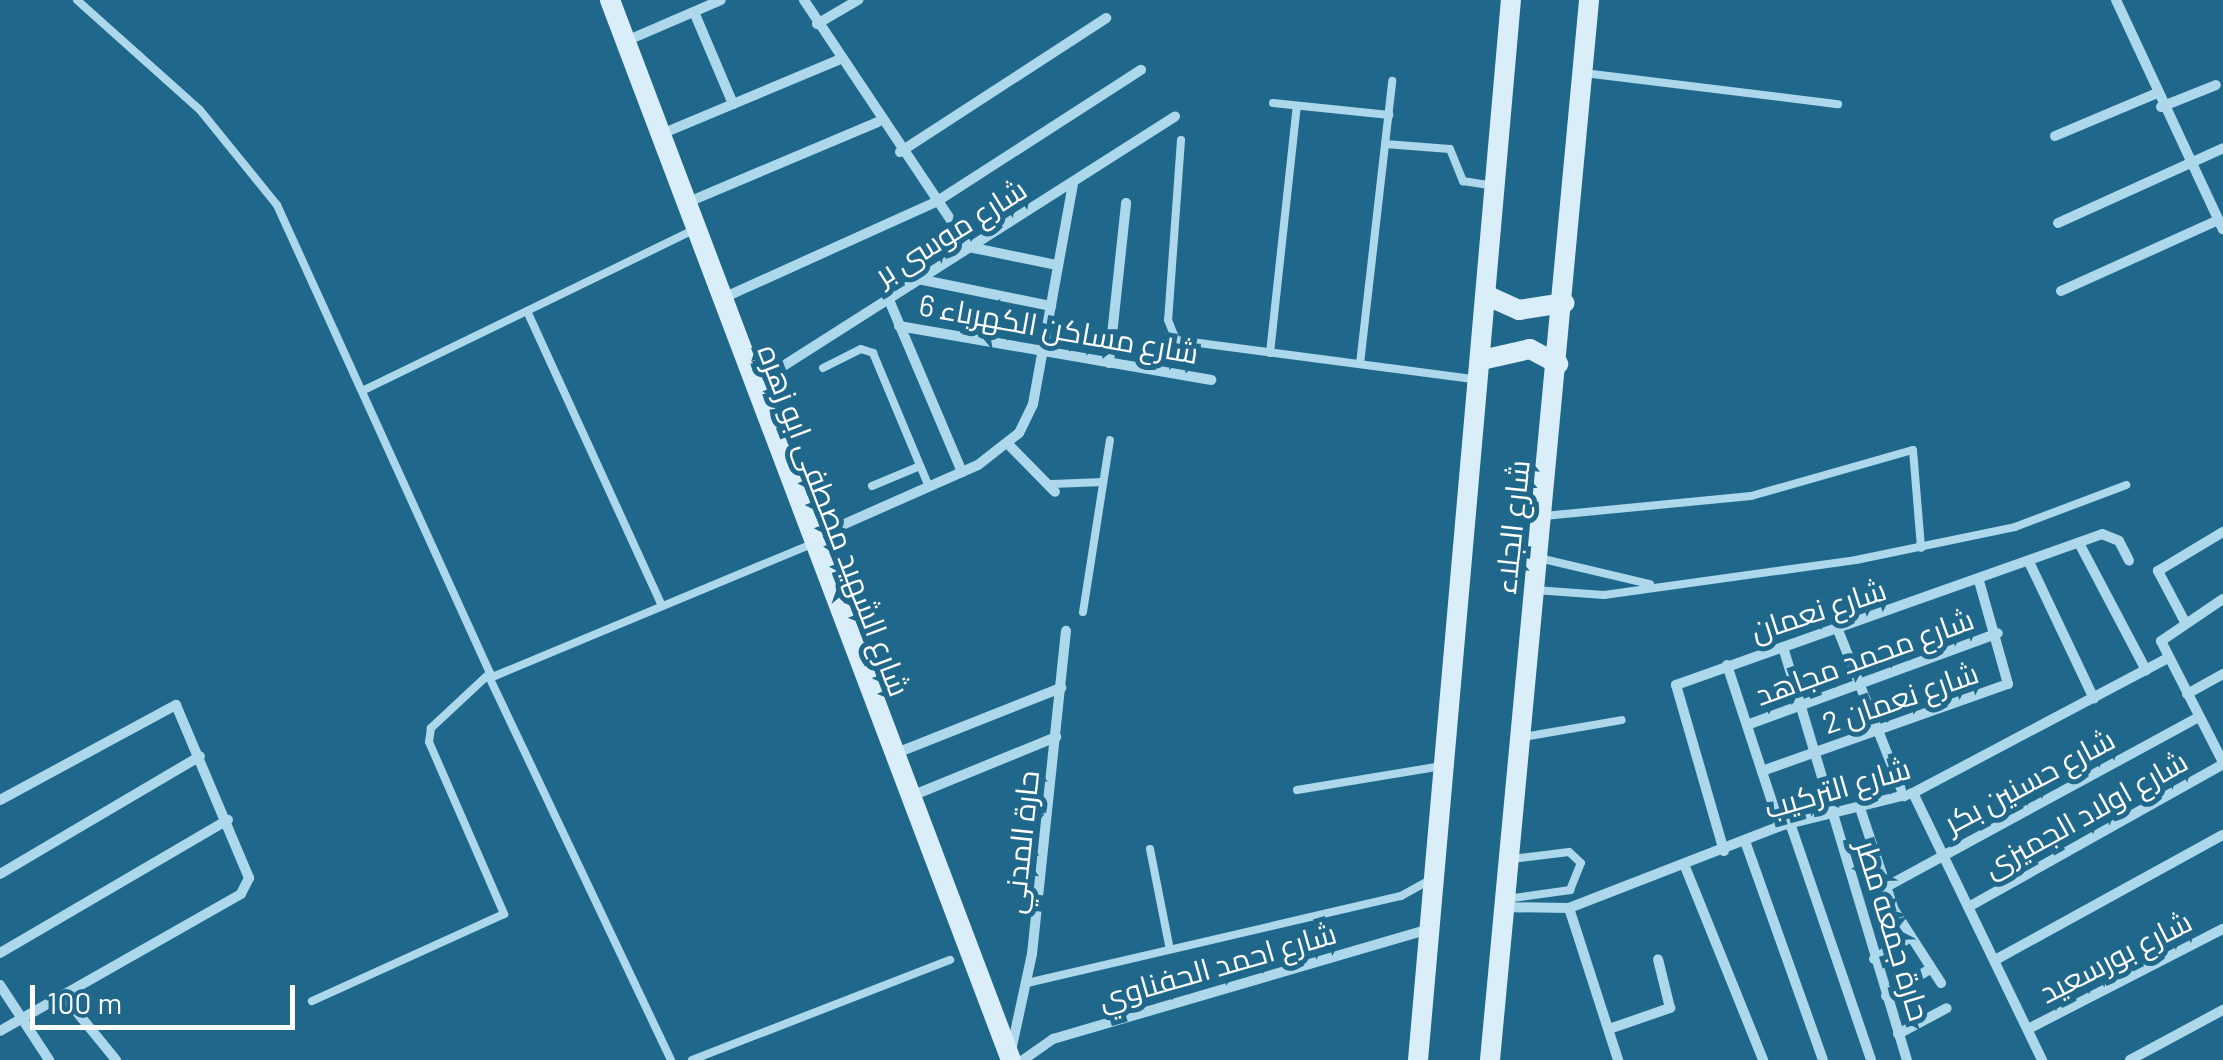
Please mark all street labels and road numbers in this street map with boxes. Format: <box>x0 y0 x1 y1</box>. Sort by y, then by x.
street label: شارع موسى بر <box>867 170 1033 292</box>
street label: شارع مساكن الكهرباء 6 <box>916 286 1202 370</box>
street label: شارع الشهيد مصطفى ابو زهره <box>751 339 919 701</box>
street label: شارع الجلاء <box>1486 458 1536 596</box>
street label: شارع نعمان <box>1746 570 1890 648</box>
street label: شارع محمد مجاهد <box>1750 600 1978 712</box>
street label: شارع نعمان 2 <box>1817 654 1983 740</box>
street label: شارع حسنين بكر <box>1938 720 2120 840</box>
street label: شارع اولاد الجميزى <box>1977 742 2193 884</box>
street label: شارع التركيب <box>1760 749 1914 825</box>
street label: حارة المدني <box>995 768 1045 916</box>
street label: حارة جمعه مطر <box>1849 835 1939 1025</box>
street label: شارع بورسعيد <box>2033 902 2197 1010</box>
street label: شارع احمد الحفناوي <box>1094 914 1340 1016</box>

